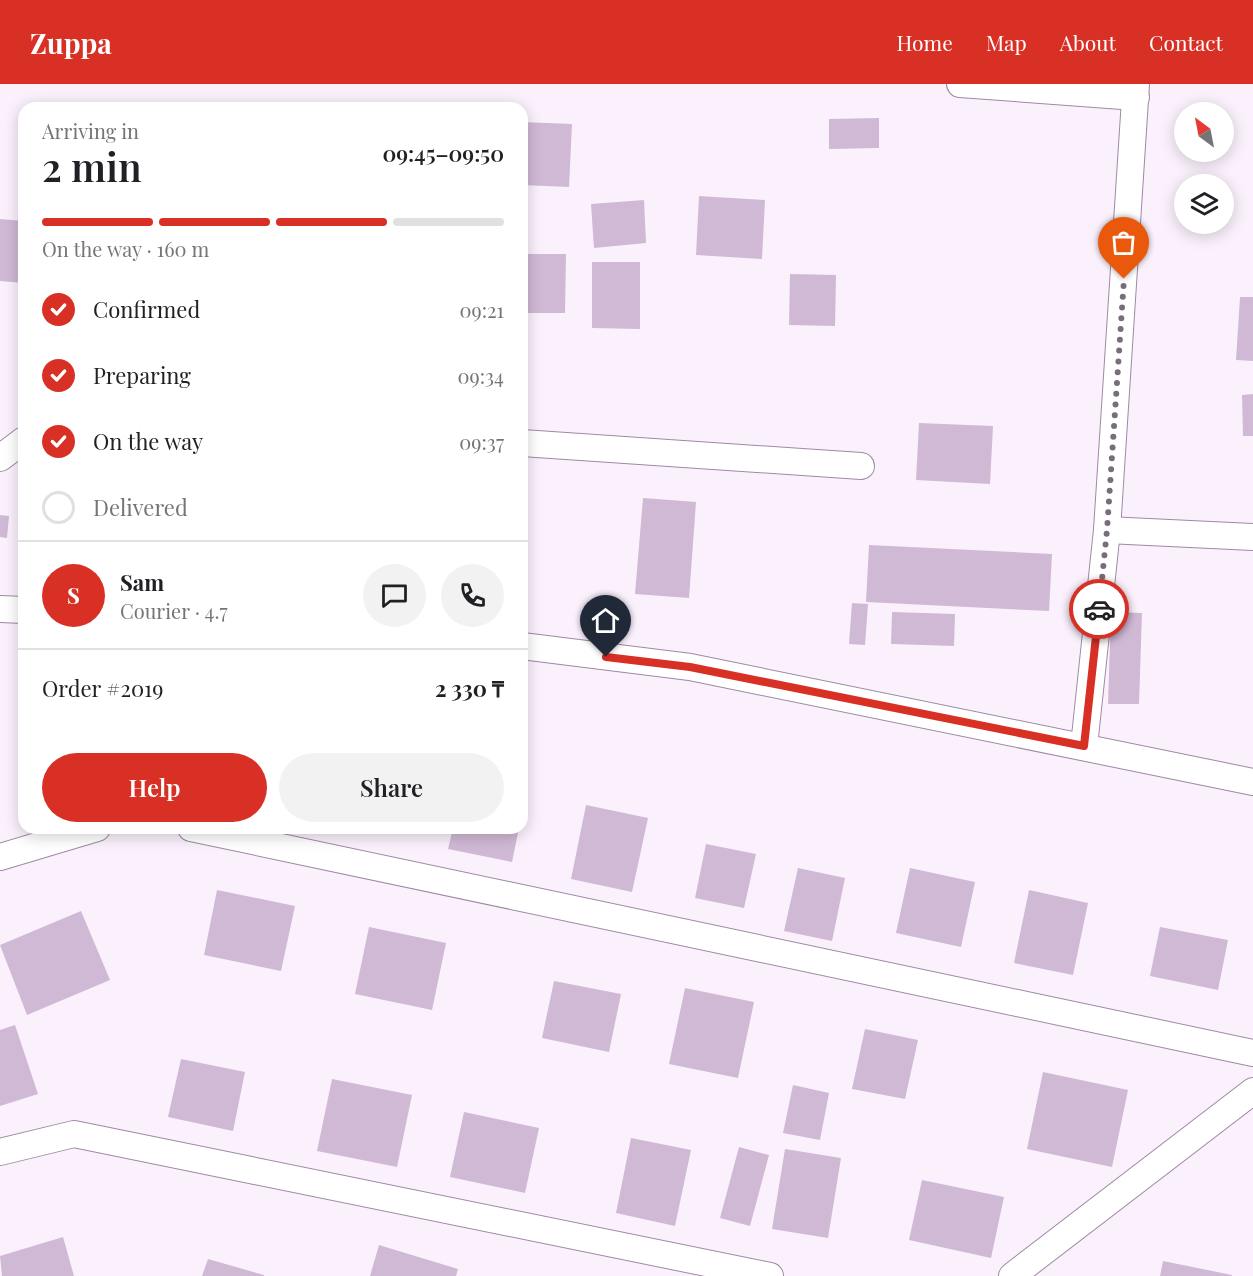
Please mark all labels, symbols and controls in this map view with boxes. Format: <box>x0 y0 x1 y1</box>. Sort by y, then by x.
text: Zuppa <box>30 24 112 61</box>
text: Home <box>897 28 953 56</box>
text: Map <box>986 28 1027 56</box>
text: About <box>1060 28 1116 56</box>
text: Contact <box>1149 28 1223 56</box>
north arrow <box>1174 102 1234 162</box>
map controls <box>1174 102 1234 234</box>
text: Arriving in <box>42 117 139 144</box>
text: 09:45–09:50 <box>382 138 504 168</box>
text: 2 min <box>42 140 142 192</box>
button: layers <box>1174 174 1234 234</box>
pin <box>1098 217 1149 279</box>
icon: bag <box>1107 226 1140 259</box>
text: On the way · 160 m <box>42 235 209 262</box>
icon: check <box>42 293 75 326</box>
text: Confirmed <box>93 294 200 324</box>
text: 09:21 <box>460 296 504 323</box>
icon: check <box>42 359 75 392</box>
text: Preparing <box>93 360 191 390</box>
text: 09:34 <box>458 362 504 389</box>
icon: check <box>42 425 75 458</box>
text: On the way <box>93 426 203 456</box>
text: 09:37 <box>459 428 504 455</box>
text: Delivered <box>93 492 188 522</box>
button: chat <box>363 564 426 627</box>
button: phone <box>441 564 504 627</box>
text: Sam <box>120 567 164 597</box>
courier <box>1069 579 1129 639</box>
text: S <box>67 580 80 610</box>
icon: car <box>1083 593 1116 626</box>
pin <box>580 595 631 657</box>
text: Courier · 4.7 <box>120 597 228 624</box>
icon: home <box>589 604 622 637</box>
text: Order #2019 <box>42 673 163 703</box>
text: 2 330 ₸ <box>435 673 504 703</box>
button: Help <box>42 753 267 822</box>
button: Share <box>279 753 504 822</box>

